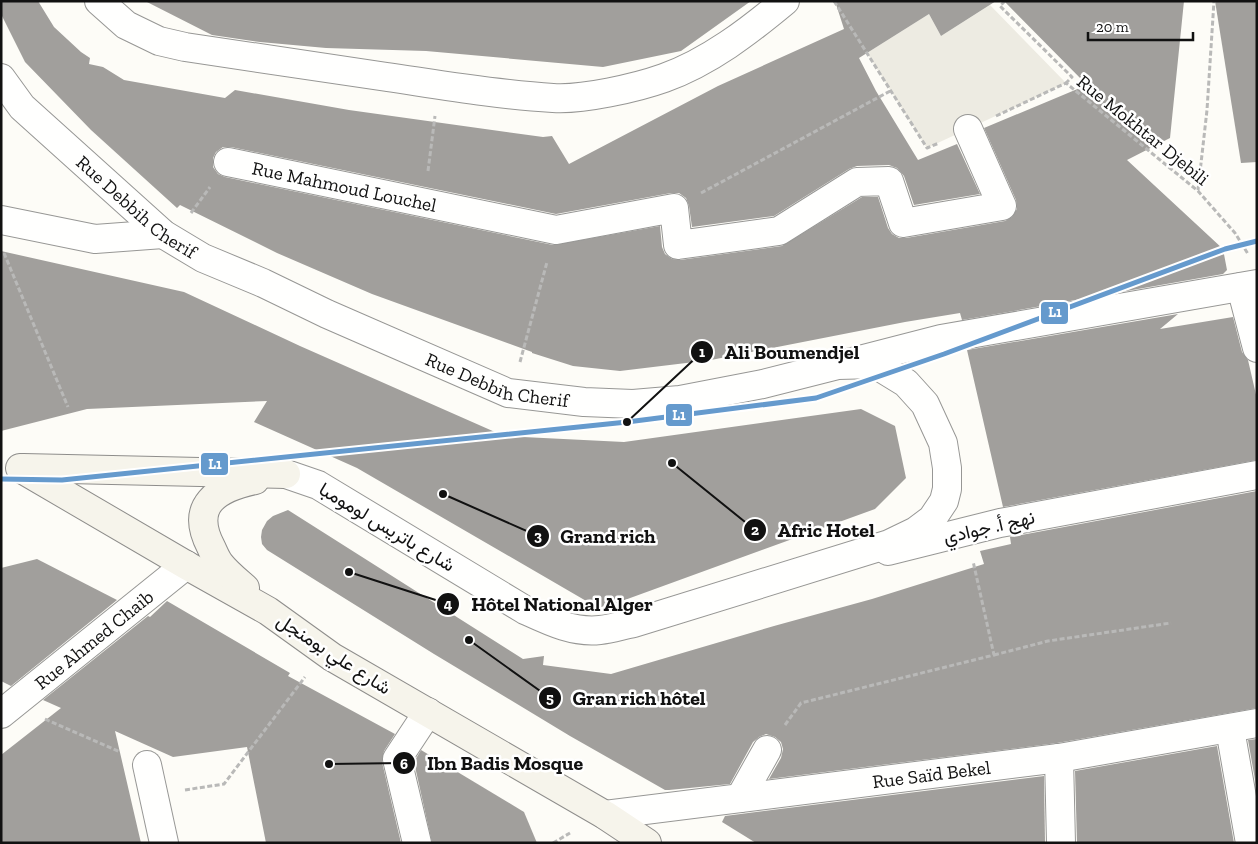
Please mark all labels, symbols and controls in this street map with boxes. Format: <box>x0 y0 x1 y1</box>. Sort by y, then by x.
scale bar <box>1088 10 1193 42</box>
text: 20 m <box>1096 18 1129 36</box>
street label: Rue Mokhtar Djebili <box>1072 70 1214 190</box>
street label: Rue Debbih Cherif <box>72 150 203 264</box>
street label: Rue Mahmoud Louchel <box>250 156 439 216</box>
line badge: L1 <box>1040 301 1069 325</box>
text: L1 <box>1048 304 1062 321</box>
callout: Ali Boumendjel <box>689 335 869 370</box>
text: Ali Boumendjel <box>725 340 860 364</box>
text: 1 <box>699 343 705 361</box>
street label: Rue Debbih Cherif <box>422 347 572 412</box>
line badge: L1 <box>665 403 693 427</box>
text: L1 <box>672 407 686 424</box>
line badge: L1 <box>200 452 229 476</box>
text: L1 <box>208 456 222 473</box>
street label: شارع باتريس لومومبا <box>314 477 459 577</box>
street label: نهج أ. جوادي <box>941 505 1038 553</box>
callout: Afric Hotel <box>742 512 884 547</box>
text: Afric Hotel <box>777 518 875 542</box>
callout: Grand rich <box>526 519 666 554</box>
text: 2 <box>751 521 759 539</box>
text: Grand rich <box>560 524 656 548</box>
text: 3 <box>534 527 542 545</box>
street label: Rue Ahmed Chaib <box>30 585 158 694</box>
callout: Hôtel National Alger <box>436 586 663 621</box>
text: Hôtel National Alger <box>471 592 653 616</box>
text: 4 <box>444 595 453 613</box>
street label: شارع علي بومنجل <box>270 609 395 703</box>
callout: Gran rich hôtel <box>537 681 715 716</box>
text: Gran rich hôtel <box>572 686 706 710</box>
text: 5 <box>546 689 554 707</box>
callout: Ibn Badis Mosque <box>392 746 593 781</box>
text: Ibn Badis Mosque <box>427 751 583 775</box>
text: 6 <box>400 755 408 773</box>
street label: Rue Saïd Bekel <box>871 755 992 793</box>

